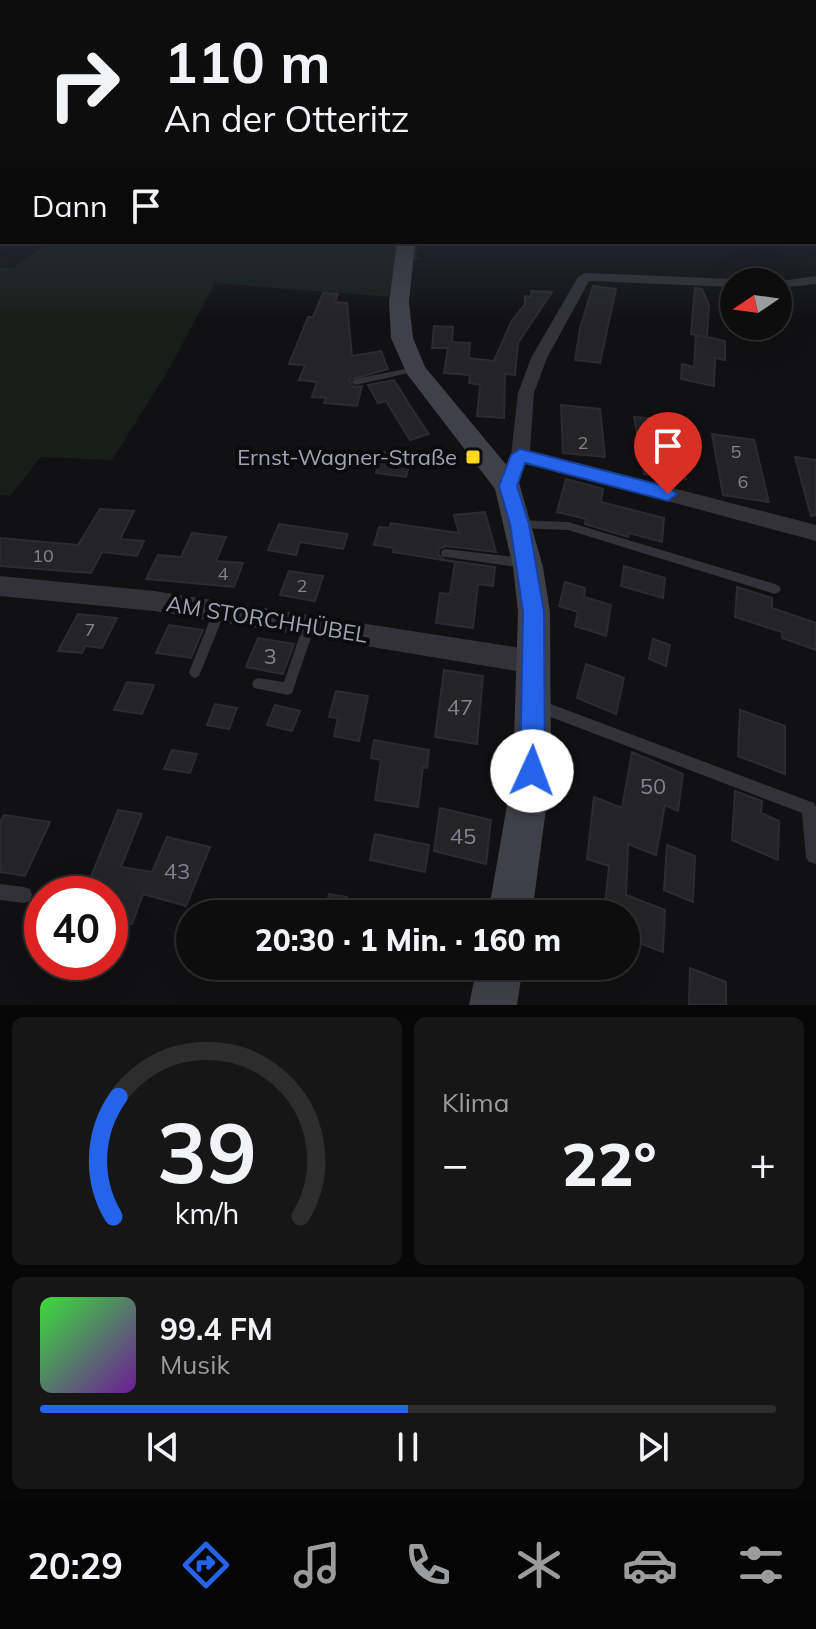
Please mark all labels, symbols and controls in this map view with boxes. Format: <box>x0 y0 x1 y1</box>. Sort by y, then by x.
text: 110 m <box>164 27 331 97</box>
icon: right <box>32 32 136 136</box>
text: An der Otteritz <box>164 96 409 141</box>
icon: arrive <box>124 184 168 228</box>
text: Dann <box>32 187 108 225</box>
north arrow <box>720 268 792 340</box>
map controls <box>720 268 792 340</box>
pin <box>634 412 702 494</box>
icon: arrive <box>646 424 690 468</box>
house number: 2 <box>578 431 588 454</box>
house number: 5 <box>731 440 742 463</box>
place label: Ernst-Wagner-Straße <box>237 443 457 471</box>
marker: Ernst-Wagner-Straße <box>464 448 482 466</box>
house number: 6 <box>738 470 748 493</box>
house number: 10 <box>32 544 54 567</box>
house number: 4 <box>218 562 229 585</box>
house number: 2 <box>297 574 307 597</box>
street label: AM STORCHHÜBEL <box>164 589 370 649</box>
house number: 7 <box>85 618 95 641</box>
house number: 3 <box>263 642 277 670</box>
house number: 47 <box>447 693 473 721</box>
position arrow <box>490 729 574 813</box>
house number: 50 <box>640 772 666 800</box>
house number: 45 <box>450 822 476 850</box>
house number: 43 <box>164 857 190 885</box>
speed limit sign: 40 <box>24 876 128 980</box>
text: 20:30 · 1 Min. · 160 m <box>255 921 561 959</box>
text: Klima <box>442 1086 509 1119</box>
text: 39 <box>157 1099 257 1204</box>
text: 22° <box>561 1126 657 1201</box>
text: − <box>442 1136 468 1191</box>
text: + <box>750 1136 776 1191</box>
text: km/h <box>175 1195 239 1231</box>
text: 99.4 FM <box>160 1310 273 1348</box>
text: Musik <box>160 1348 230 1381</box>
icon: previous <box>141 1425 185 1469</box>
icon: pause <box>386 1425 430 1469</box>
icon: next <box>631 1425 675 1469</box>
icon: directions <box>178 1537 234 1593</box>
icon: music <box>289 1537 345 1593</box>
icon: phone <box>400 1537 456 1593</box>
icon: climate <box>511 1537 567 1593</box>
icon: car <box>622 1537 678 1593</box>
icon: filters <box>733 1537 789 1593</box>
text: 20:29 <box>27 1543 123 1588</box>

